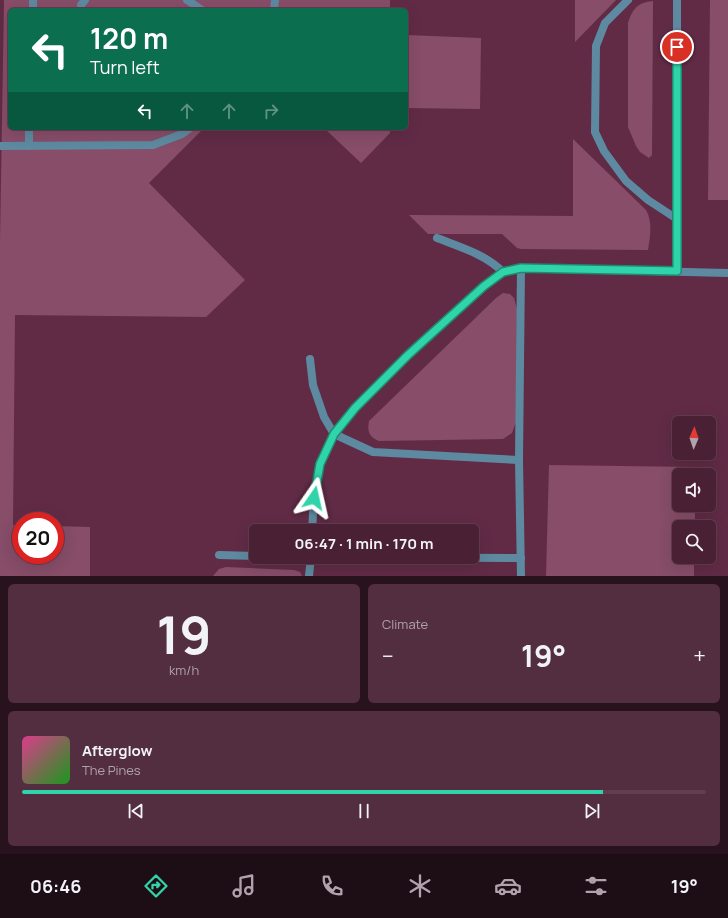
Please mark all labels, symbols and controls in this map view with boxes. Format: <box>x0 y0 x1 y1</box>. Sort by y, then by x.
text: 120 m <box>90 19 168 57</box>
icon: left <box>24 24 76 76</box>
pin <box>660 30 694 64</box>
icon: arrive <box>666 36 688 58</box>
text: Turn left <box>90 55 160 79</box>
icon: left <box>134 100 156 122</box>
icon: ahead <box>176 100 198 122</box>
icon: ahead <box>218 100 240 122</box>
icon: right <box>260 100 282 122</box>
north arrow <box>672 416 716 460</box>
map controls <box>672 416 716 564</box>
button: sound <box>672 468 716 512</box>
position arrow <box>293 477 335 519</box>
speed limit sign: 20 <box>12 512 64 564</box>
button: search <box>672 520 716 564</box>
text: 06:47 · 1 min · 170 m <box>294 533 434 554</box>
text: 19 <box>156 599 212 670</box>
text: Climate <box>382 615 428 633</box>
text: 19° <box>521 635 566 676</box>
text: − <box>382 641 394 671</box>
text: + <box>693 641 706 671</box>
text: km/h <box>169 661 199 679</box>
text: Afterglow <box>82 740 153 761</box>
text: The Pines <box>82 761 141 779</box>
icon: previous <box>125 800 147 822</box>
icon: pause <box>353 800 375 822</box>
icon: next <box>581 800 603 822</box>
icon: directions <box>142 872 170 900</box>
icon: music <box>230 872 258 900</box>
icon: phone <box>318 872 346 900</box>
icon: climate <box>406 872 434 900</box>
icon: car <box>494 872 522 900</box>
icon: filters <box>582 872 610 900</box>
text: 06:46 <box>30 874 81 898</box>
text: 19° <box>671 874 698 898</box>

